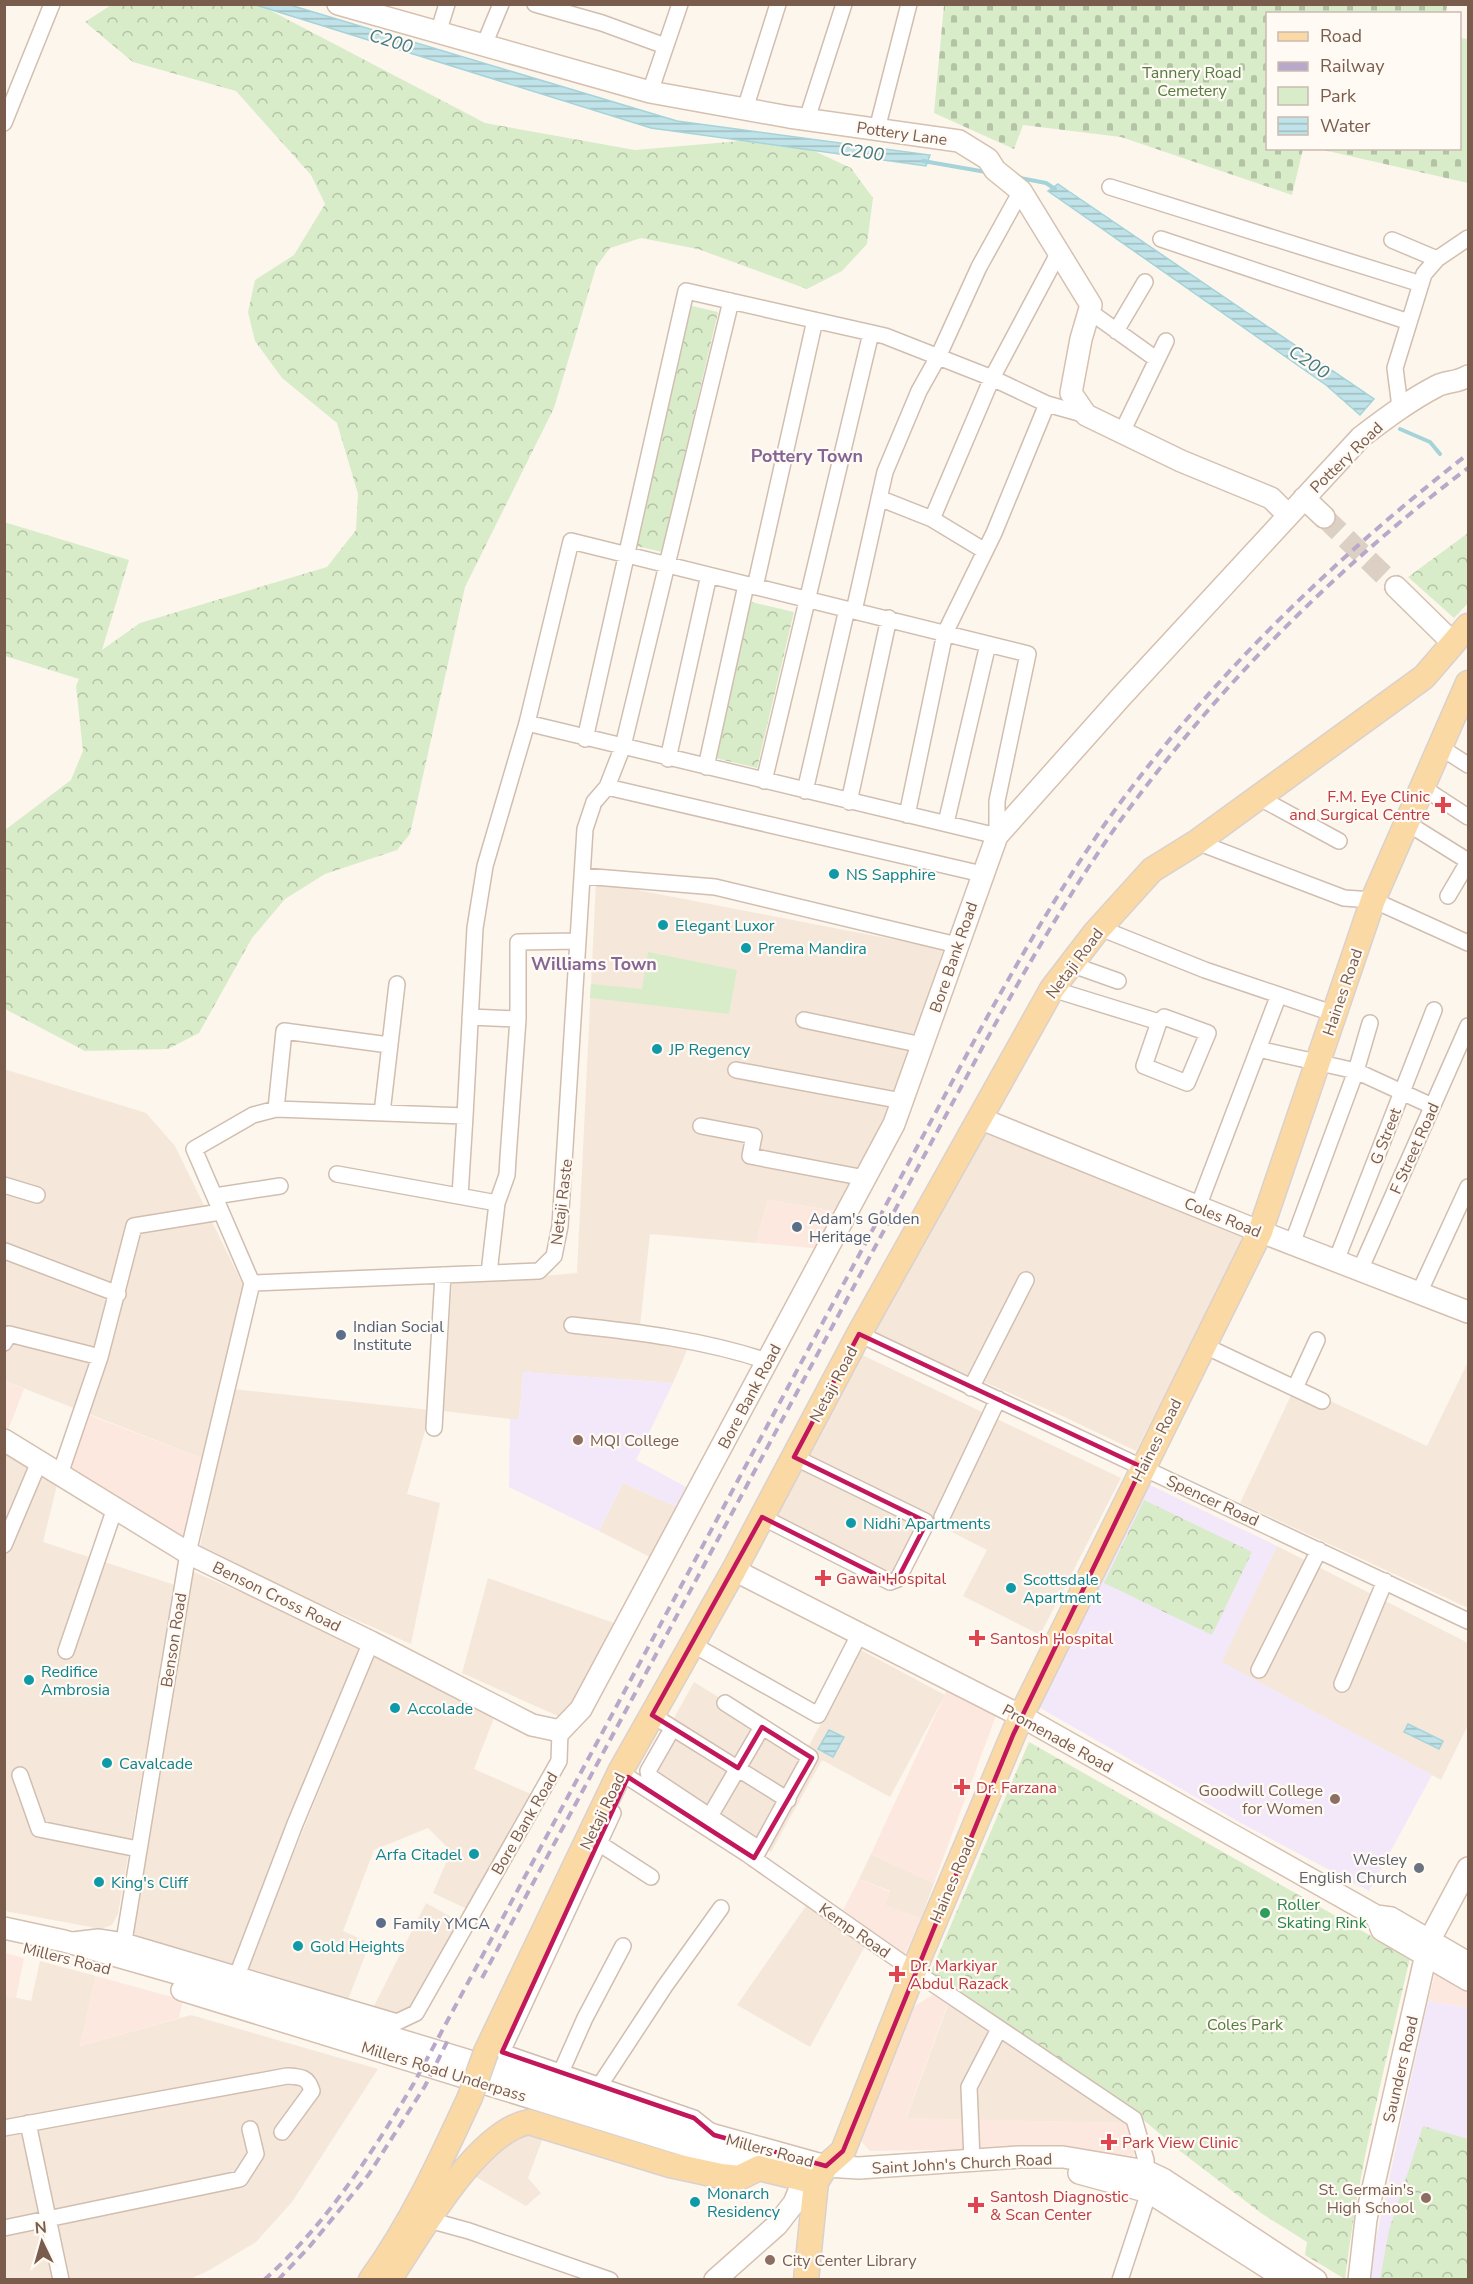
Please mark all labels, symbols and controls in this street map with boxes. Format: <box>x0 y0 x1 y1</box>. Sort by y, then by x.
legend <box>1266 12 1461 150</box>
water label: C200 <box>366 23 416 59</box>
text: Road <box>1320 24 1362 48</box>
text: Railway <box>1320 54 1385 78</box>
park label: Tannery Road Cemetery <box>1142 62 1242 102</box>
text: Park <box>1320 84 1357 108</box>
text: Water <box>1320 114 1371 138</box>
street label: Pottery Lane <box>855 117 949 151</box>
water label: C200 <box>838 137 886 167</box>
water label: C200 <box>1284 340 1334 385</box>
street label: Pottery Road <box>1305 417 1388 498</box>
district label: Pottery Town <box>751 444 863 468</box>
place label: F.M. Eye Clinic and Surgical Centre <box>1289 786 1431 826</box>
marker: F.M. Eye Clinic and Surgical Centre <box>1434 796 1452 814</box>
place label: NS Sapphire <box>846 864 936 886</box>
marker: NS Sapphire <box>827 867 841 881</box>
street label: Bore Bank Road <box>925 899 983 1016</box>
place label: Elegant Luxor <box>675 915 775 937</box>
marker: Elegant Luxor <box>656 918 670 932</box>
street label: Netaji Road <box>1041 924 1109 1003</box>
place label: Prema Mandira <box>758 938 867 960</box>
marker: Prema Mandira <box>739 941 753 955</box>
street label: Haines Road <box>1318 946 1368 1039</box>
district label: Williams Town <box>531 952 657 976</box>
place label: JP Regency <box>668 1039 751 1061</box>
marker: JP Regency <box>650 1042 664 1056</box>
street label: F Street Road <box>1385 1099 1445 1198</box>
street label: G Street <box>1365 1104 1407 1168</box>
street label: Netaji Raste <box>546 1158 578 1247</box>
street label: Coles Road <box>1181 1192 1264 1243</box>
place label: Adam's Golden Heritage <box>809 1208 920 1248</box>
marker: Adam's Golden Heritage <box>790 1220 804 1234</box>
place label: Indian Social Institute <box>353 1316 444 1356</box>
marker: Indian Social Institute <box>334 1328 348 1342</box>
street label: Bore Bank Road <box>713 1340 787 1453</box>
street label: Netaji Road <box>805 1343 863 1426</box>
street label: Haines Road <box>1126 1395 1187 1486</box>
place label: MQI College <box>590 1430 679 1452</box>
marker: MQI College <box>571 1433 585 1447</box>
street label: Spencer Road <box>1163 1470 1262 1532</box>
place label: Nidhi Apartments <box>863 1513 991 1535</box>
marker: Nidhi Apartments <box>844 1516 858 1530</box>
street label: Benson Cross Road <box>209 1556 344 1638</box>
place label: Gawai Hospital <box>836 1568 947 1590</box>
marker: Gawai Hospital <box>814 1569 832 1587</box>
place label: Scottsdale Apartment <box>1023 1569 1102 1609</box>
marker: Scottsdale Apartment <box>1004 1581 1018 1595</box>
street label: Benson Road <box>156 1591 192 1689</box>
place label: Santosh Hospital <box>990 1628 1114 1650</box>
marker: Santosh Hospital <box>968 1629 986 1647</box>
place label: Redifice Ambrosia <box>41 1661 110 1701</box>
marker: Redifice Ambrosia <box>22 1673 36 1687</box>
place label: Accolade <box>407 1698 473 1720</box>
street label: Promenade Road <box>998 1699 1117 1778</box>
marker: Accolade <box>388 1701 402 1715</box>
place label: Cavalcade <box>119 1753 193 1775</box>
marker: Cavalcade <box>100 1756 114 1770</box>
street label: Bore Bank Road <box>486 1768 563 1879</box>
street label: Netaji Road <box>575 1769 631 1854</box>
place label: Dr. Farzana <box>976 1777 1057 1799</box>
marker: Dr. Farzana <box>953 1778 971 1796</box>
place label: Goodwill College for Women <box>1199 1780 1323 1820</box>
marker: Goodwill College for Women <box>1328 1792 1342 1806</box>
street label: Haines Road <box>925 1834 981 1927</box>
place label: Arfa Citadel <box>375 1844 462 1866</box>
marker: Arfa Citadel <box>467 1847 481 1861</box>
place label: Wesley English Church <box>1299 1849 1408 1889</box>
marker: Wesley English Church <box>1412 1861 1426 1875</box>
place label: King's Cliff <box>111 1872 189 1894</box>
marker: King's Cliff <box>92 1875 106 1889</box>
place label: Roller Skating Rink <box>1277 1894 1368 1934</box>
street label: Kemp Road <box>814 1898 895 1964</box>
marker: Roller Skating Rink <box>1258 1906 1272 1920</box>
place label: Family YMCA <box>393 1913 490 1935</box>
marker: Family YMCA <box>374 1916 388 1930</box>
place label: Gold Heights <box>310 1936 405 1958</box>
street label: Millers Road <box>20 1937 113 1981</box>
marker: Gold Heights <box>291 1939 305 1953</box>
place label: Dr. Markiyar Abdul Razack <box>910 1955 1010 1995</box>
marker: Dr. Markiyar Abdul Razack <box>888 1965 906 1983</box>
park label: Coles Park <box>1207 2014 1284 2036</box>
street label: Saunders Road <box>1378 2014 1424 2125</box>
street label: Millers Road Underpass <box>358 2036 529 2108</box>
street label: Millers Road <box>723 2129 816 2173</box>
place label: Park View Clinic <box>1122 2132 1239 2154</box>
marker: Park View Clinic <box>1100 2133 1118 2151</box>
street label: Saint John's Church Road <box>871 2148 1053 2180</box>
place label: St. Germain's High School <box>1319 2179 1414 2219</box>
place label: Monarch Residency <box>707 2183 781 2223</box>
place label: Santosh Diagnostic & Scan Center <box>990 2186 1129 2226</box>
marker: St. Germain's High School <box>1419 2191 1433 2205</box>
marker: Monarch Residency <box>688 2195 702 2209</box>
marker: Santosh Diagnostic & Scan Center <box>967 2196 985 2214</box>
north arrow <box>12 2212 72 2272</box>
text: N <box>34 2217 48 2240</box>
place label: City Center Library <box>782 2250 917 2272</box>
marker: City Center Library <box>763 2253 777 2267</box>

